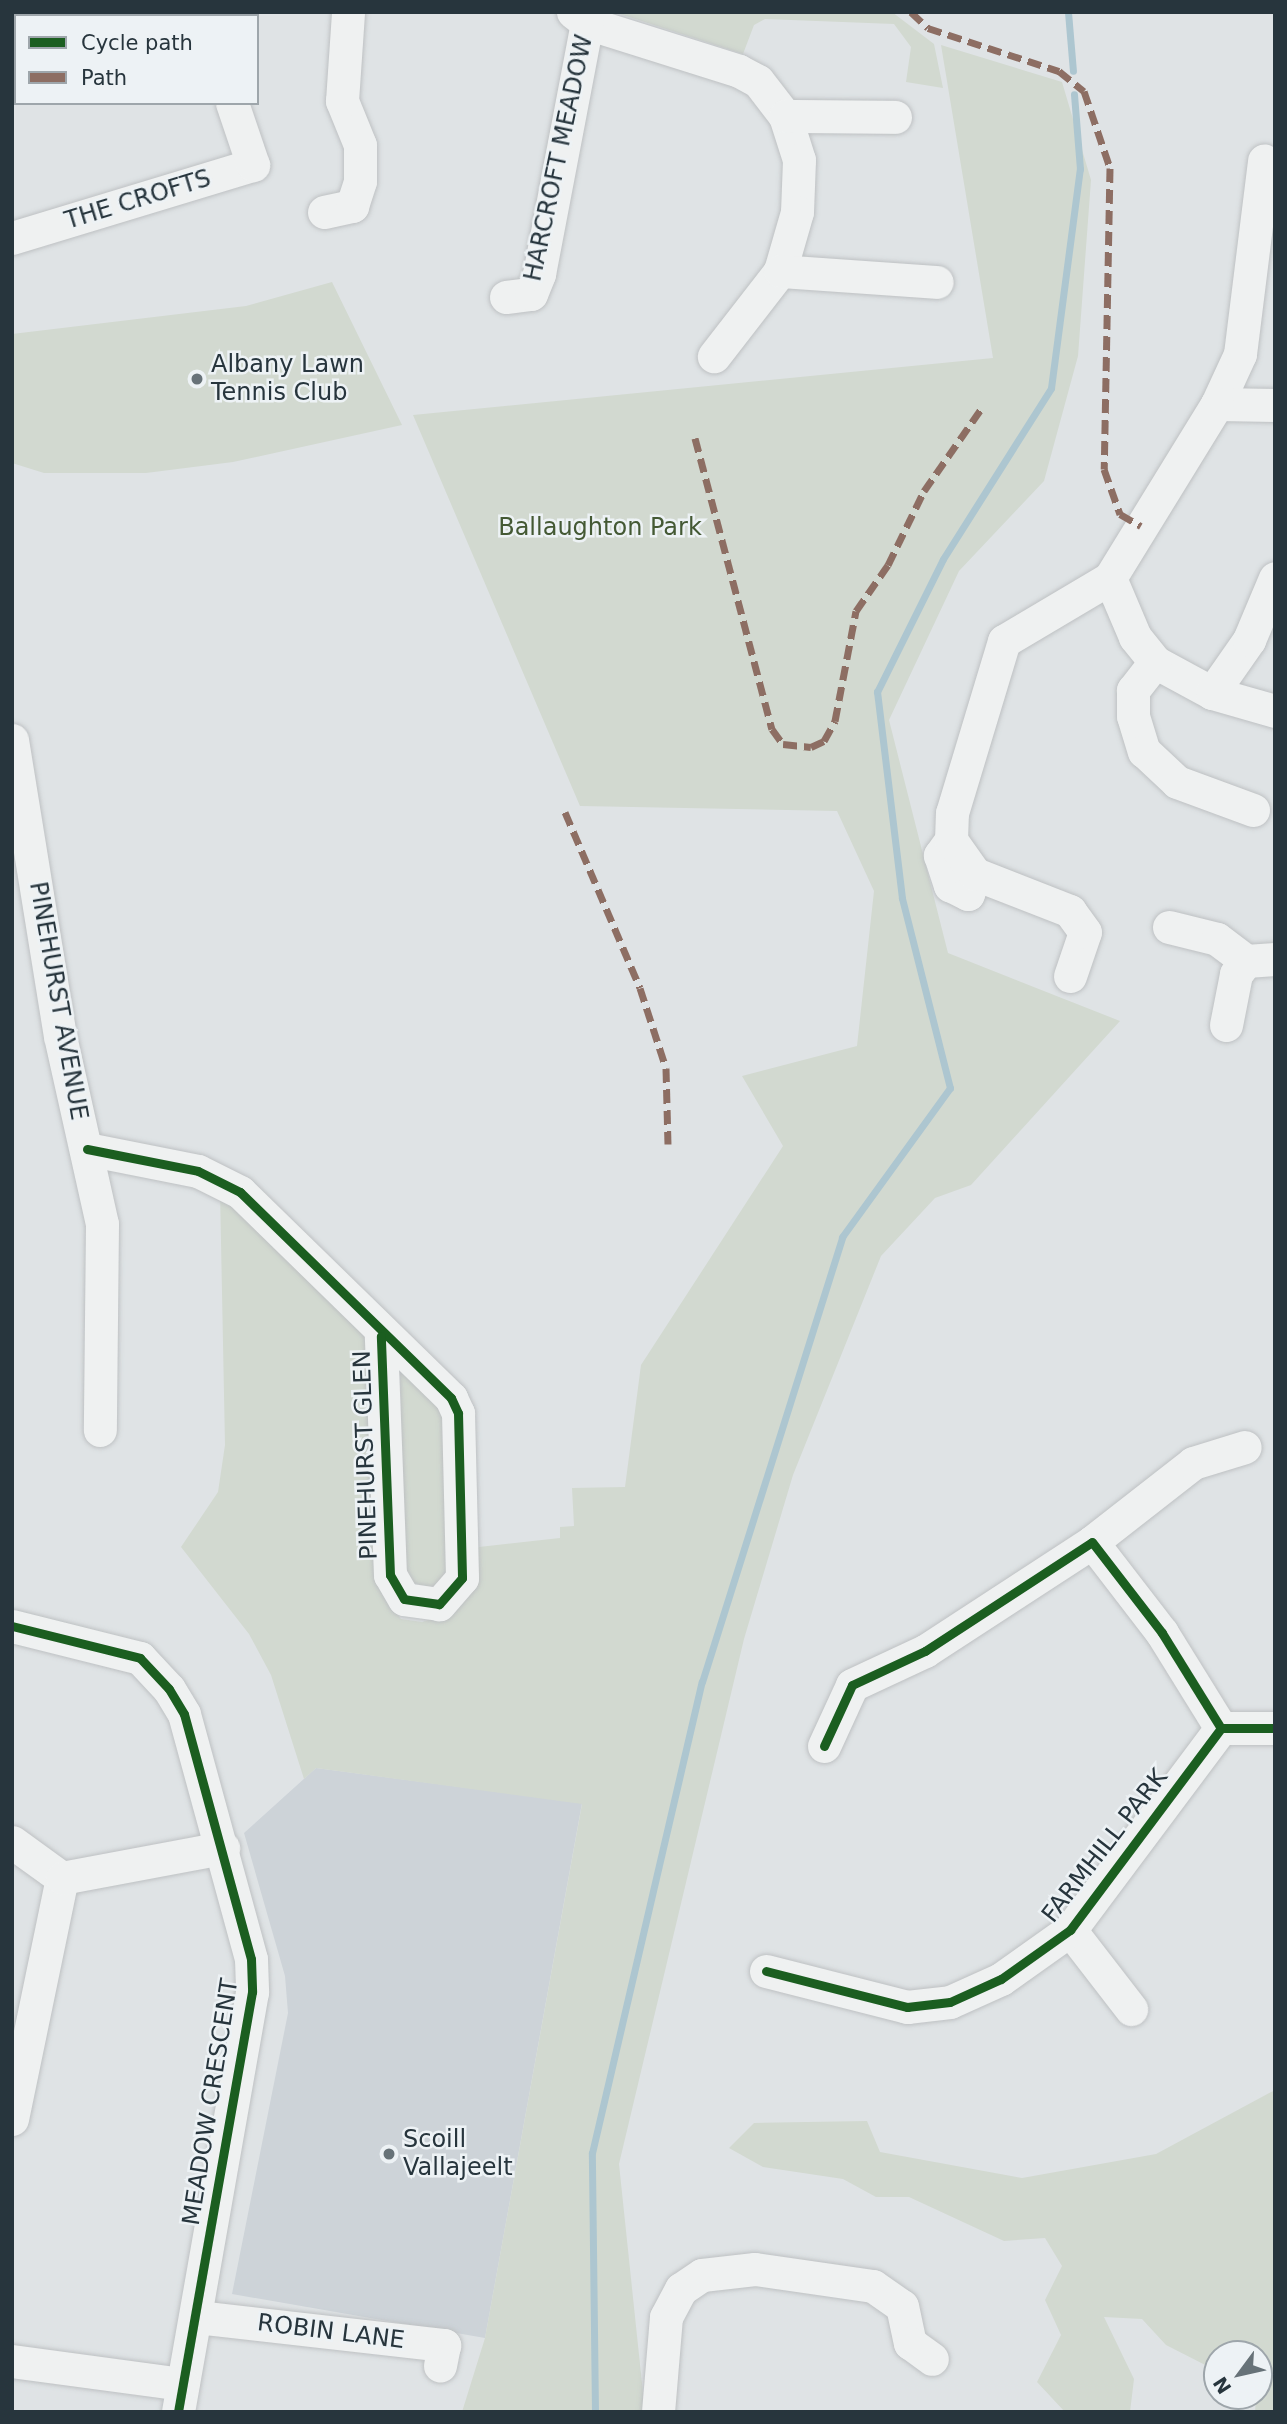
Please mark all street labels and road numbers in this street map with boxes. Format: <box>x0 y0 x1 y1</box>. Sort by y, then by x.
street label: HARCROFT MEADOW <box>519 32 599 284</box>
street label: THE CROFTS <box>62 164 214 236</box>
street label: PINEHURST AVENUE <box>23 880 93 1122</box>
street label: PINEHURST GLEN <box>348 1350 384 1560</box>
street label: FARMHILL PARK <box>1036 1764 1174 1928</box>
street label: MEADOW CRESCENT <box>177 1977 245 2227</box>
street label: ROBIN LANE <box>256 2309 406 2355</box>

